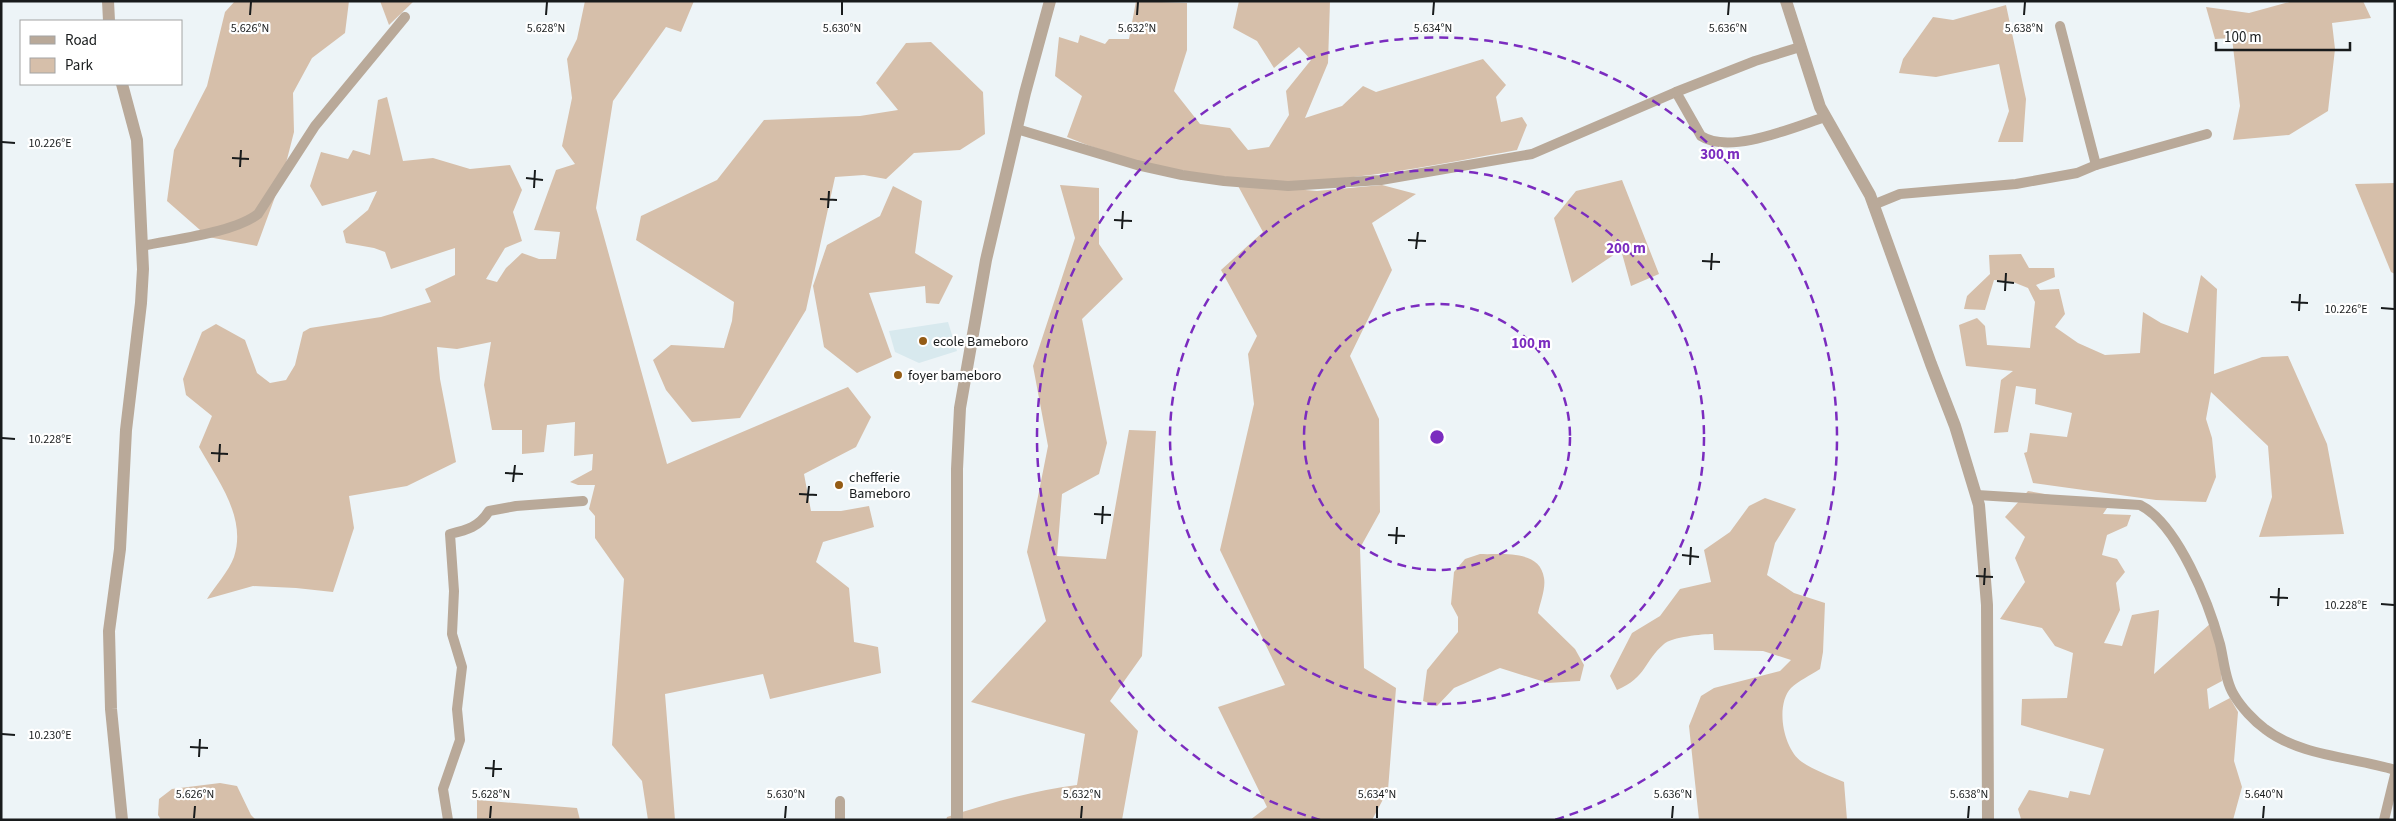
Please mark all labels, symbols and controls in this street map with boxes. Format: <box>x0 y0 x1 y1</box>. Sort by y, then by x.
legend <box>20 20 182 85</box>
text: 5.626°N <box>231 20 269 37</box>
text: 5.628°N <box>527 20 565 37</box>
text: 5.630°N <box>823 20 861 37</box>
text: 5.632°N <box>1118 20 1156 37</box>
text: 5.634°N <box>1414 20 1452 37</box>
text: 5.636°N <box>1709 20 1747 37</box>
text: 5.638°N <box>2005 20 2043 37</box>
scale bar <box>2216 20 2350 52</box>
text: 100 m <box>2224 27 2262 48</box>
text: Road <box>65 30 97 51</box>
text: Park <box>65 55 94 76</box>
text: 10.226°E <box>28 135 72 152</box>
text: 300 m <box>1700 144 1740 165</box>
text: 200 m <box>1606 238 1646 259</box>
text: 10.226°E <box>2324 301 2368 318</box>
place label: ecole Bameboro <box>933 332 1028 352</box>
text: 100 m <box>1511 333 1551 354</box>
marker: ecole Bameboro <box>917 335 929 347</box>
place label: foyer bameboro <box>908 366 1001 386</box>
marker: foyer bameboro <box>892 369 904 381</box>
centre of rings <box>1428 428 1446 446</box>
text: 10.228°E <box>28 431 72 448</box>
place label: chefferie Bameboro <box>849 468 910 504</box>
marker: chefferie Bameboro <box>833 479 845 491</box>
text: 10.228°E <box>2324 597 2368 614</box>
text: 10.230°E <box>28 727 72 744</box>
text: 5.626°N <box>176 786 214 803</box>
text: 5.628°N <box>472 786 510 803</box>
text: 5.630°N <box>767 786 805 803</box>
text: 5.632°N <box>1063 786 1101 803</box>
text: 5.634°N <box>1358 786 1396 803</box>
text: 5.636°N <box>1654 786 1692 803</box>
text: 5.638°N <box>1950 786 1988 803</box>
text: 5.640°N <box>2245 786 2283 803</box>

